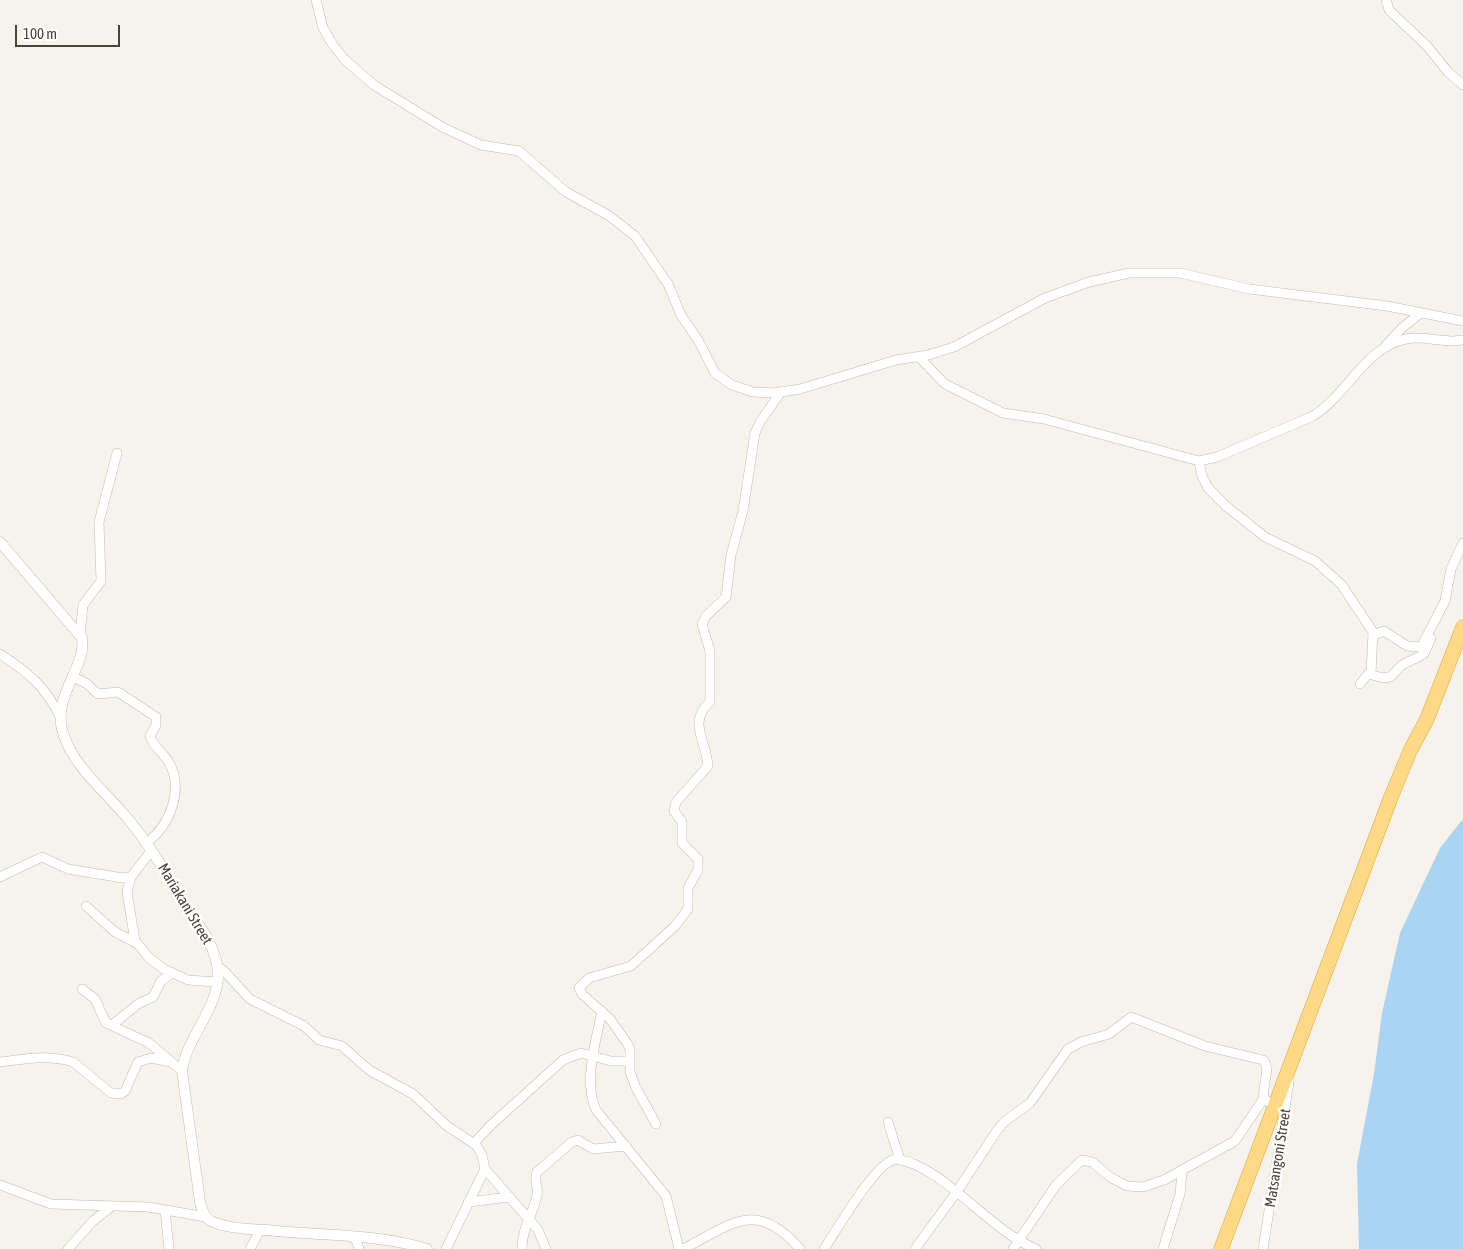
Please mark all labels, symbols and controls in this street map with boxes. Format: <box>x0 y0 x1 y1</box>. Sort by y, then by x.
scale bar <box>18 15 122 47</box>
text: 100 m <box>23 25 57 42</box>
street label: Mariakani Street <box>154 860 216 948</box>
street label: Matsangoni Street <box>1261 1107 1295 1209</box>

